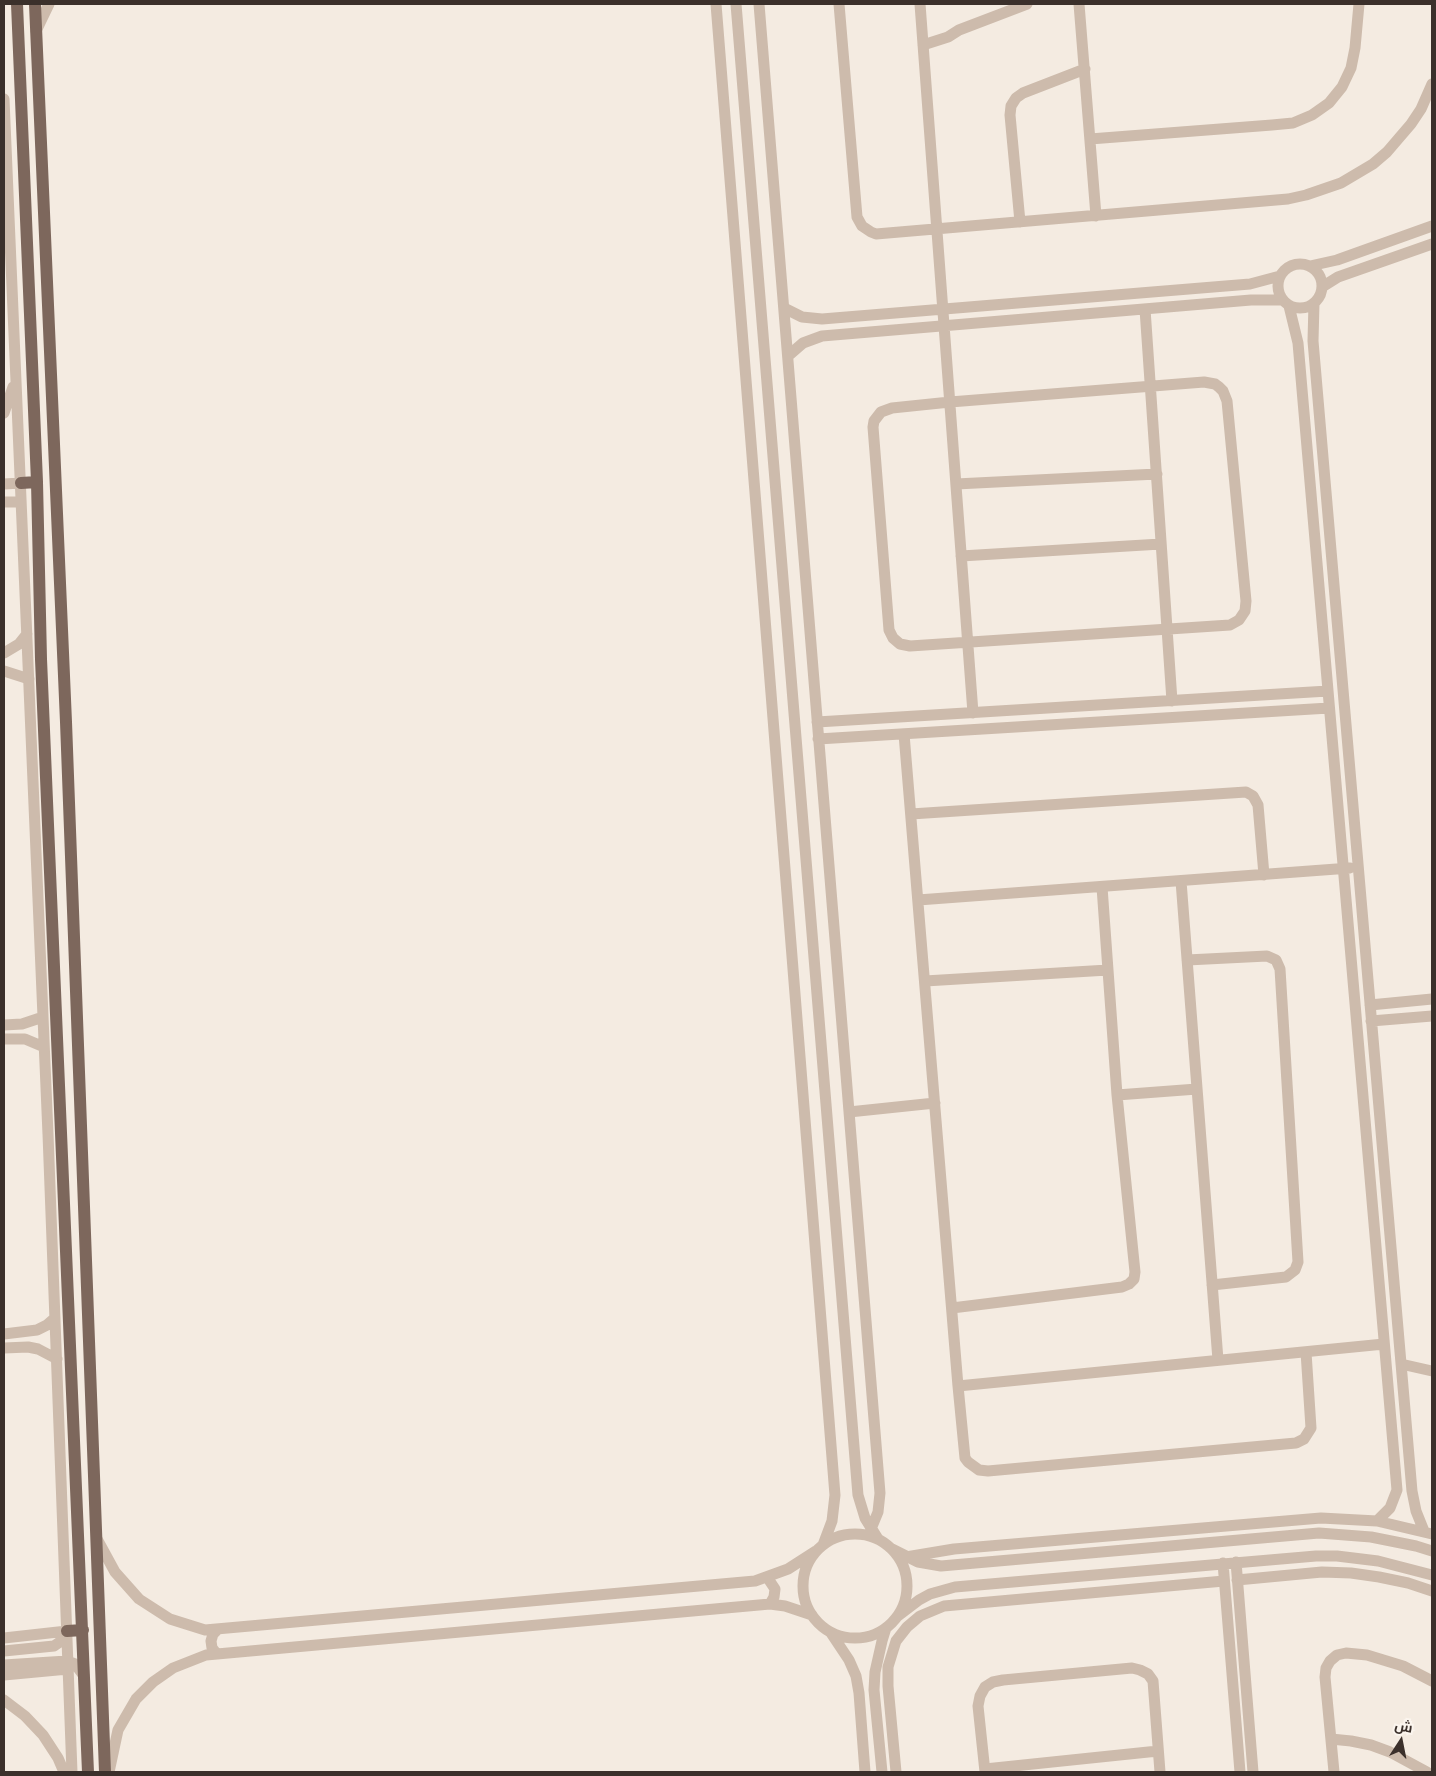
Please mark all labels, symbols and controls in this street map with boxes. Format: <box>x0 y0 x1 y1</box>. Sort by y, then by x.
north arrow <box>1376 1716 1426 1766</box>
text: ش <box>1394 1716 1414 1736</box>

